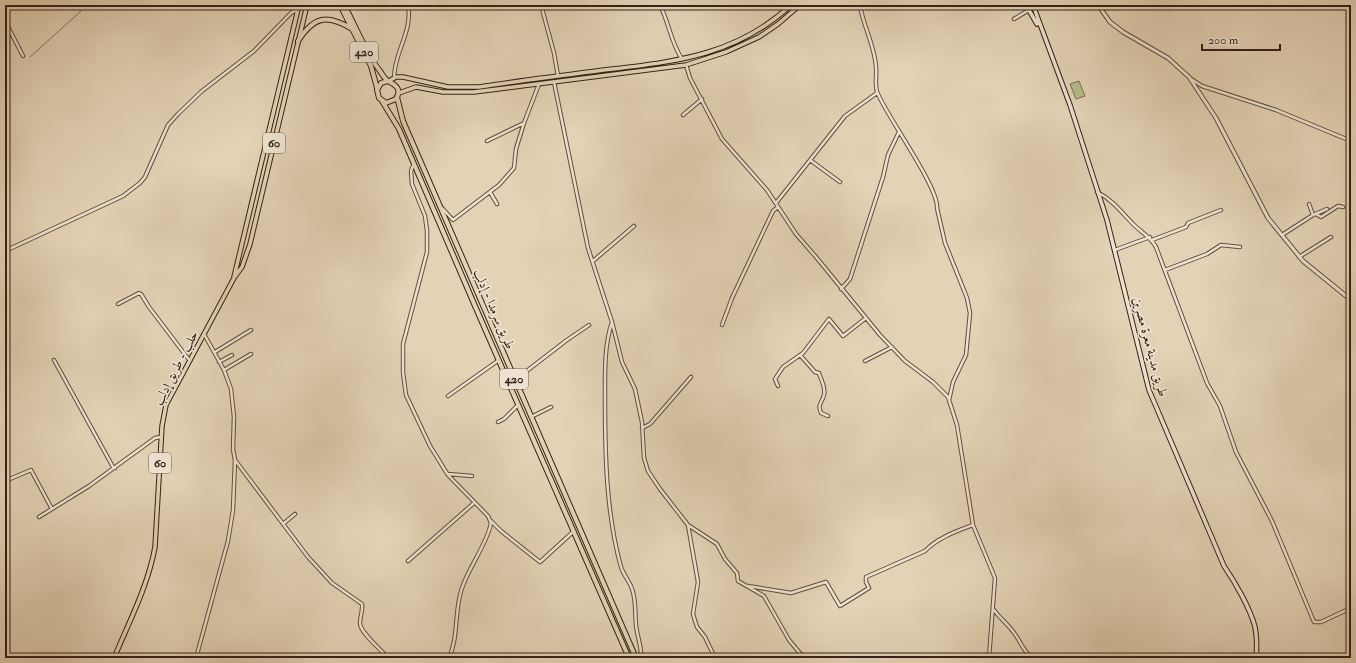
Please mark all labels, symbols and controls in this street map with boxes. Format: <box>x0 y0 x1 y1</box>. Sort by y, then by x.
scale bar <box>1202 26 1280 52</box>
text: 200 m <box>1208 33 1239 48</box>
road number: 420 <box>350 42 378 62</box>
road number: 60 <box>263 133 285 153</box>
street label: طريق سرمدا - إدلب <box>469 266 518 352</box>
street label: طريق مدينة معرة مصرين <box>1129 296 1171 398</box>
street label: حلب - طريق إدلب <box>150 328 203 409</box>
road number: 420 <box>500 369 528 389</box>
road number: 60 <box>149 453 171 473</box>

